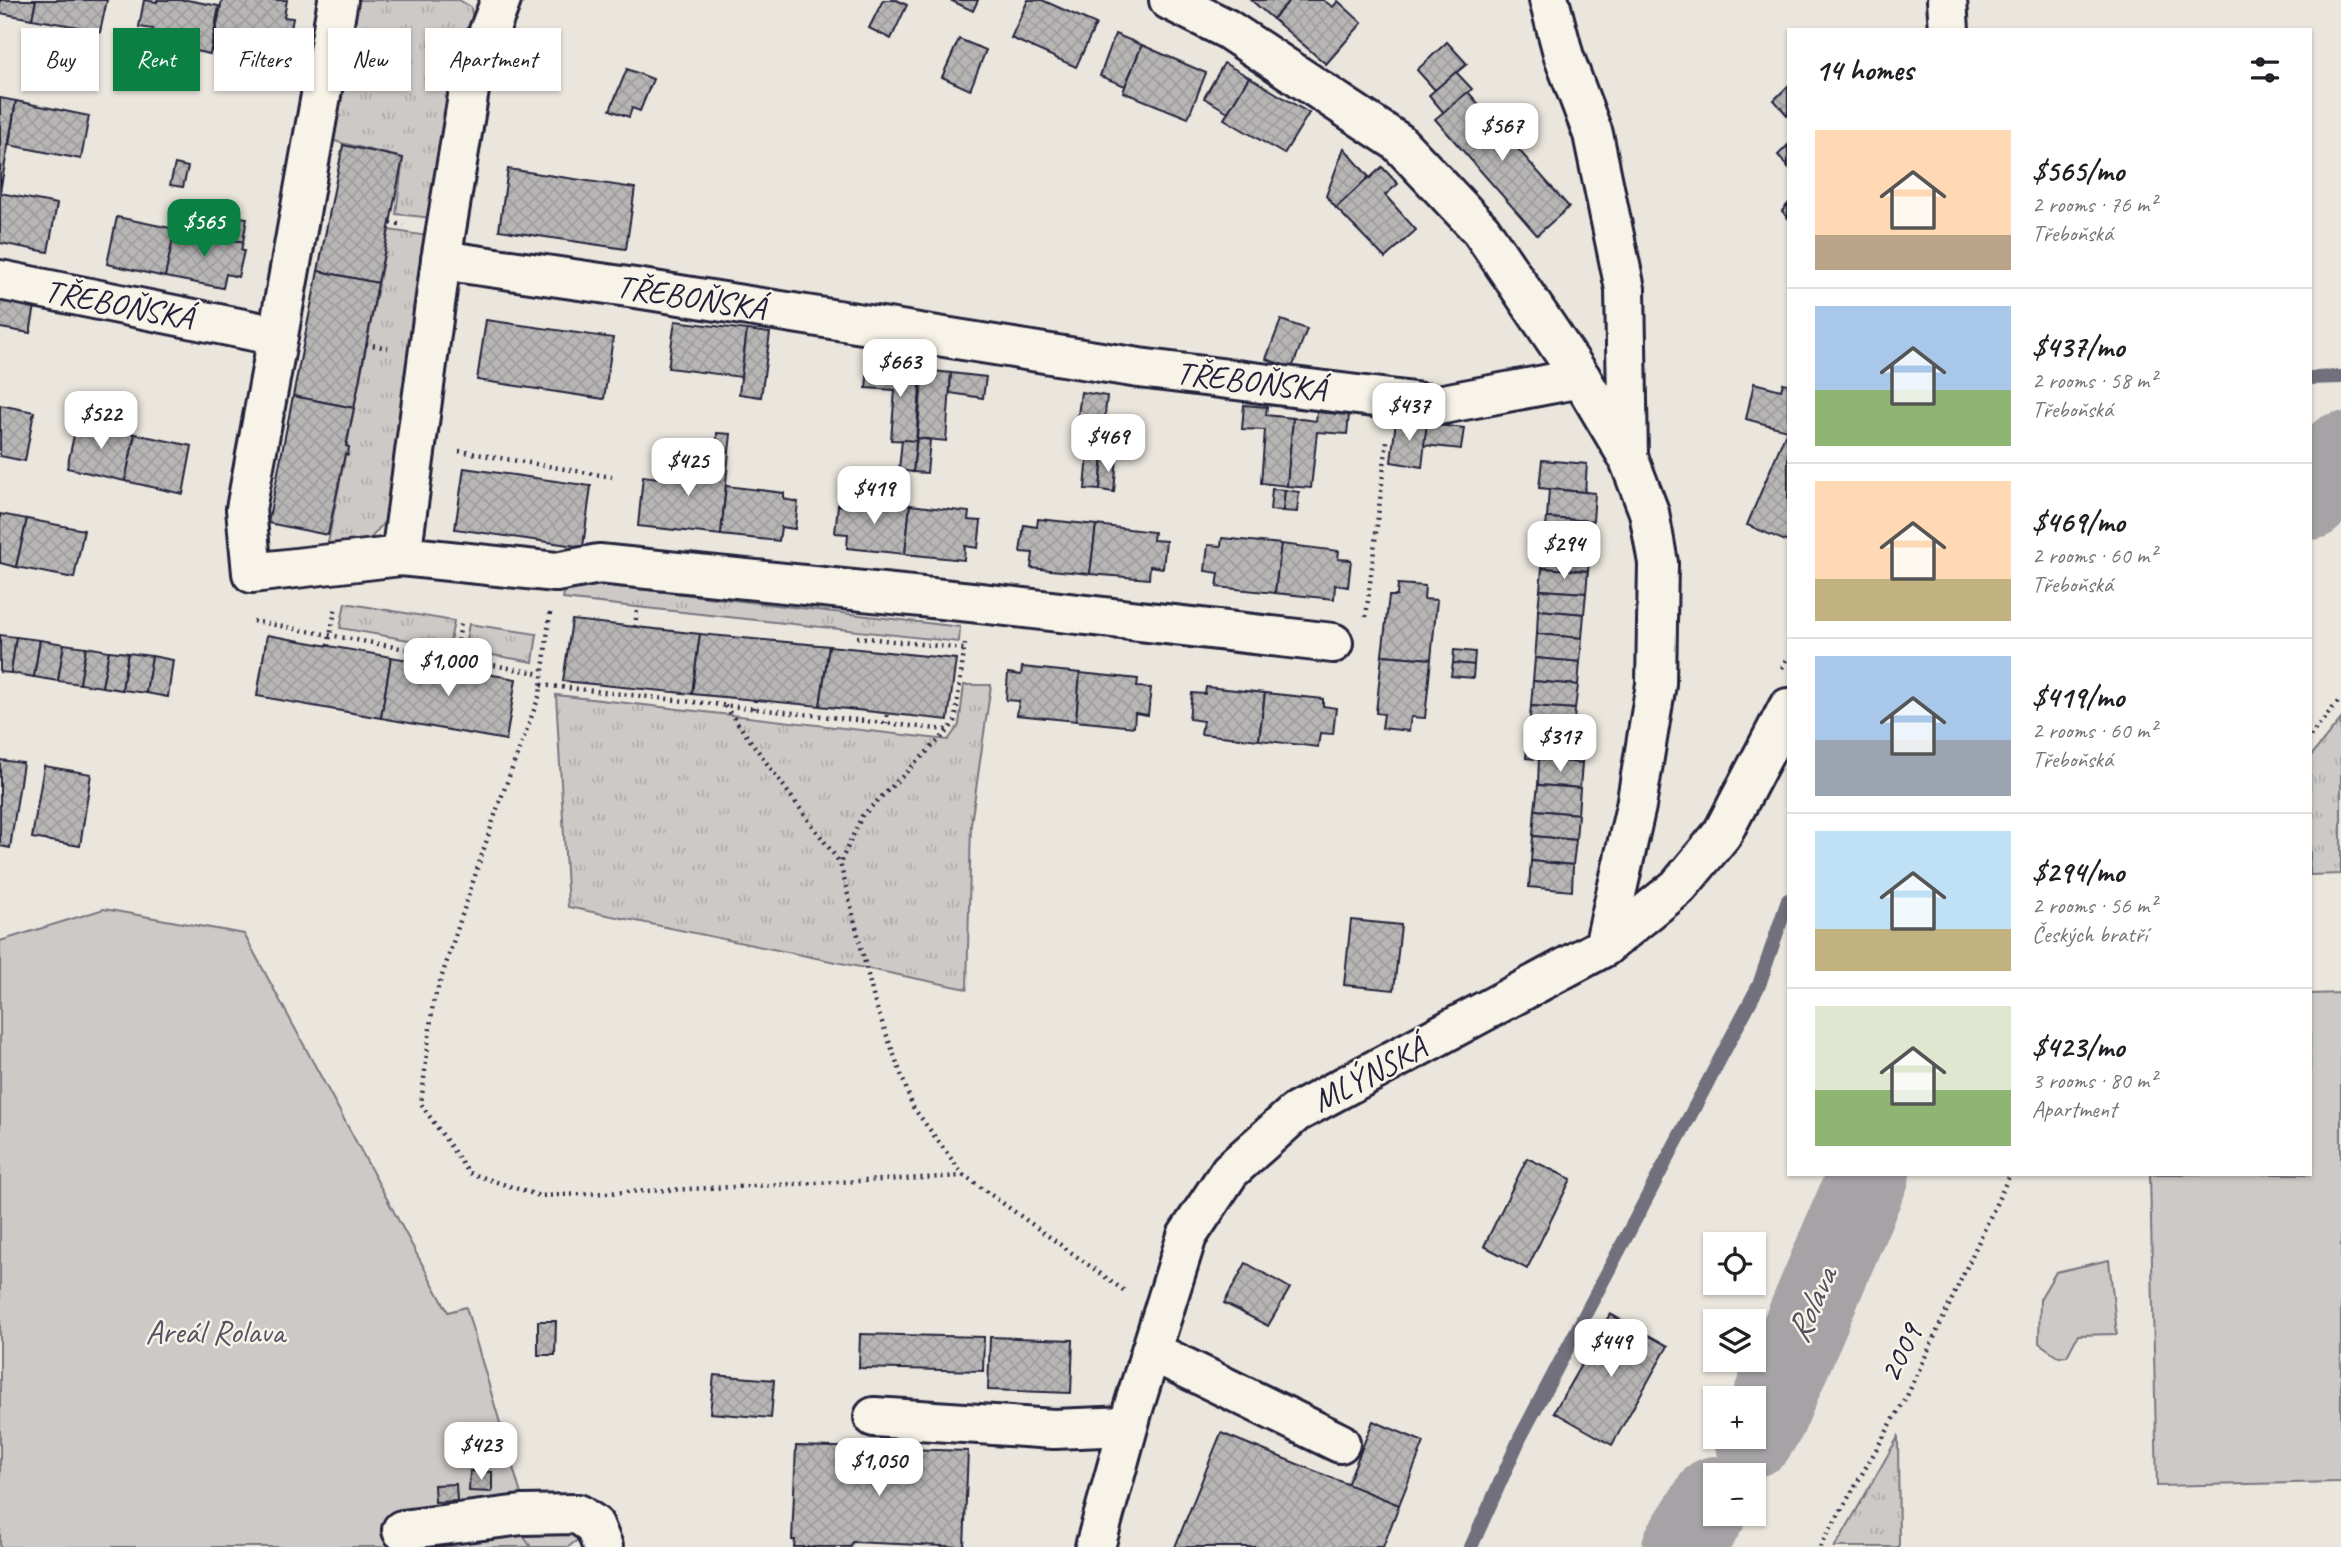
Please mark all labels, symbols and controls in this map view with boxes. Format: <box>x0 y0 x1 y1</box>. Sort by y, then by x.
chip: Buy <box>21 28 99 91</box>
chip: Rent <box>113 28 200 91</box>
chip: Filters <box>214 28 314 91</box>
chip: New <box>328 28 411 91</box>
chip: Apartment <box>425 28 561 91</box>
text: 14 homes <box>1815 51 1913 89</box>
icon: filters <box>2246 51 2284 89</box>
pin: $567 <box>1461 104 1543 163</box>
text: $567 <box>1481 111 1523 140</box>
text: $565/mo <box>2032 152 2124 190</box>
icon: home <box>1871 158 1955 242</box>
text: 2 rooms · 76 m² <box>2032 190 2156 219</box>
pin: $565 <box>163 200 245 259</box>
text: $565 <box>183 207 225 236</box>
text: Třeboňská <box>2032 219 2113 248</box>
street label: TŘEBOŇSKÁ <box>613 264 773 330</box>
street label: TŘEBOŇSKÁ <box>41 269 201 340</box>
text: $437/mo <box>2032 328 2124 366</box>
icon: home <box>1871 334 1955 418</box>
pin: $663 <box>859 340 941 399</box>
text: $663 <box>879 347 921 376</box>
street label: TŘEBOŇSKÁ <box>1174 351 1333 412</box>
text: 2 rooms · 58 m² <box>2032 366 2156 395</box>
pin: $437 <box>1368 384 1450 443</box>
text: $437 <box>1388 391 1430 420</box>
pin: $522 <box>60 392 142 451</box>
text: Třeboňská <box>2032 395 2113 424</box>
text: $522 <box>80 399 122 428</box>
pin: $469 <box>1067 414 1149 474</box>
text: $469 <box>1087 422 1129 451</box>
pin: $425 <box>647 438 729 498</box>
text: $425 <box>667 446 709 475</box>
pin: $419 <box>833 466 915 526</box>
text: $419 <box>853 474 895 503</box>
text: $469/mo <box>2032 503 2125 541</box>
icon: home <box>1871 509 1955 593</box>
pin: $294 <box>1523 522 1605 581</box>
text: $294 <box>1543 529 1585 558</box>
text: 2 rooms · 60 m² <box>2032 541 2156 570</box>
text: Třeboňská <box>2032 570 2113 599</box>
pin: $1,000 <box>391 638 505 698</box>
text: $1,000 <box>420 646 476 675</box>
text: $419/mo <box>2032 678 2124 716</box>
icon: home <box>1871 684 1955 768</box>
pin: $317 <box>1519 714 1601 774</box>
text: 2 rooms · 60 m² <box>2032 716 2156 745</box>
text: $317 <box>1539 722 1581 751</box>
text: Třeboňská <box>2032 745 2113 774</box>
text: $294/mo <box>2032 853 2124 891</box>
icon: home <box>1871 859 1955 943</box>
text: 2 rooms · 56 m² <box>2032 891 2156 920</box>
text: Českých bratří <box>2032 920 2147 949</box>
street label: MLÝNSKÁ <box>1305 1024 1437 1121</box>
text: $423/mo <box>2032 1028 2124 1066</box>
icon: home <box>1871 1034 1955 1118</box>
text: 3 rooms · 80 m² <box>2032 1066 2156 1095</box>
text: Apartment <box>2032 1095 2117 1124</box>
map controls <box>1703 1232 1766 1526</box>
button: locate <box>1703 1232 1766 1295</box>
water label: Rolava <box>1775 1257 1849 1349</box>
button: layers <box>1703 1309 1766 1372</box>
park label: Areál Rolava <box>145 1311 287 1353</box>
street label: 2009 <box>1868 1314 1933 1389</box>
pin: $449 <box>1570 1320 1652 1379</box>
text: $449 <box>1590 1327 1632 1356</box>
button: + <box>1703 1386 1766 1449</box>
pin: $423 <box>440 1422 522 1482</box>
text: $423 <box>460 1430 502 1459</box>
pin: $1,050 <box>822 1438 936 1498</box>
text: $1,050 <box>851 1446 907 1475</box>
button: − <box>1703 1463 1766 1526</box>

